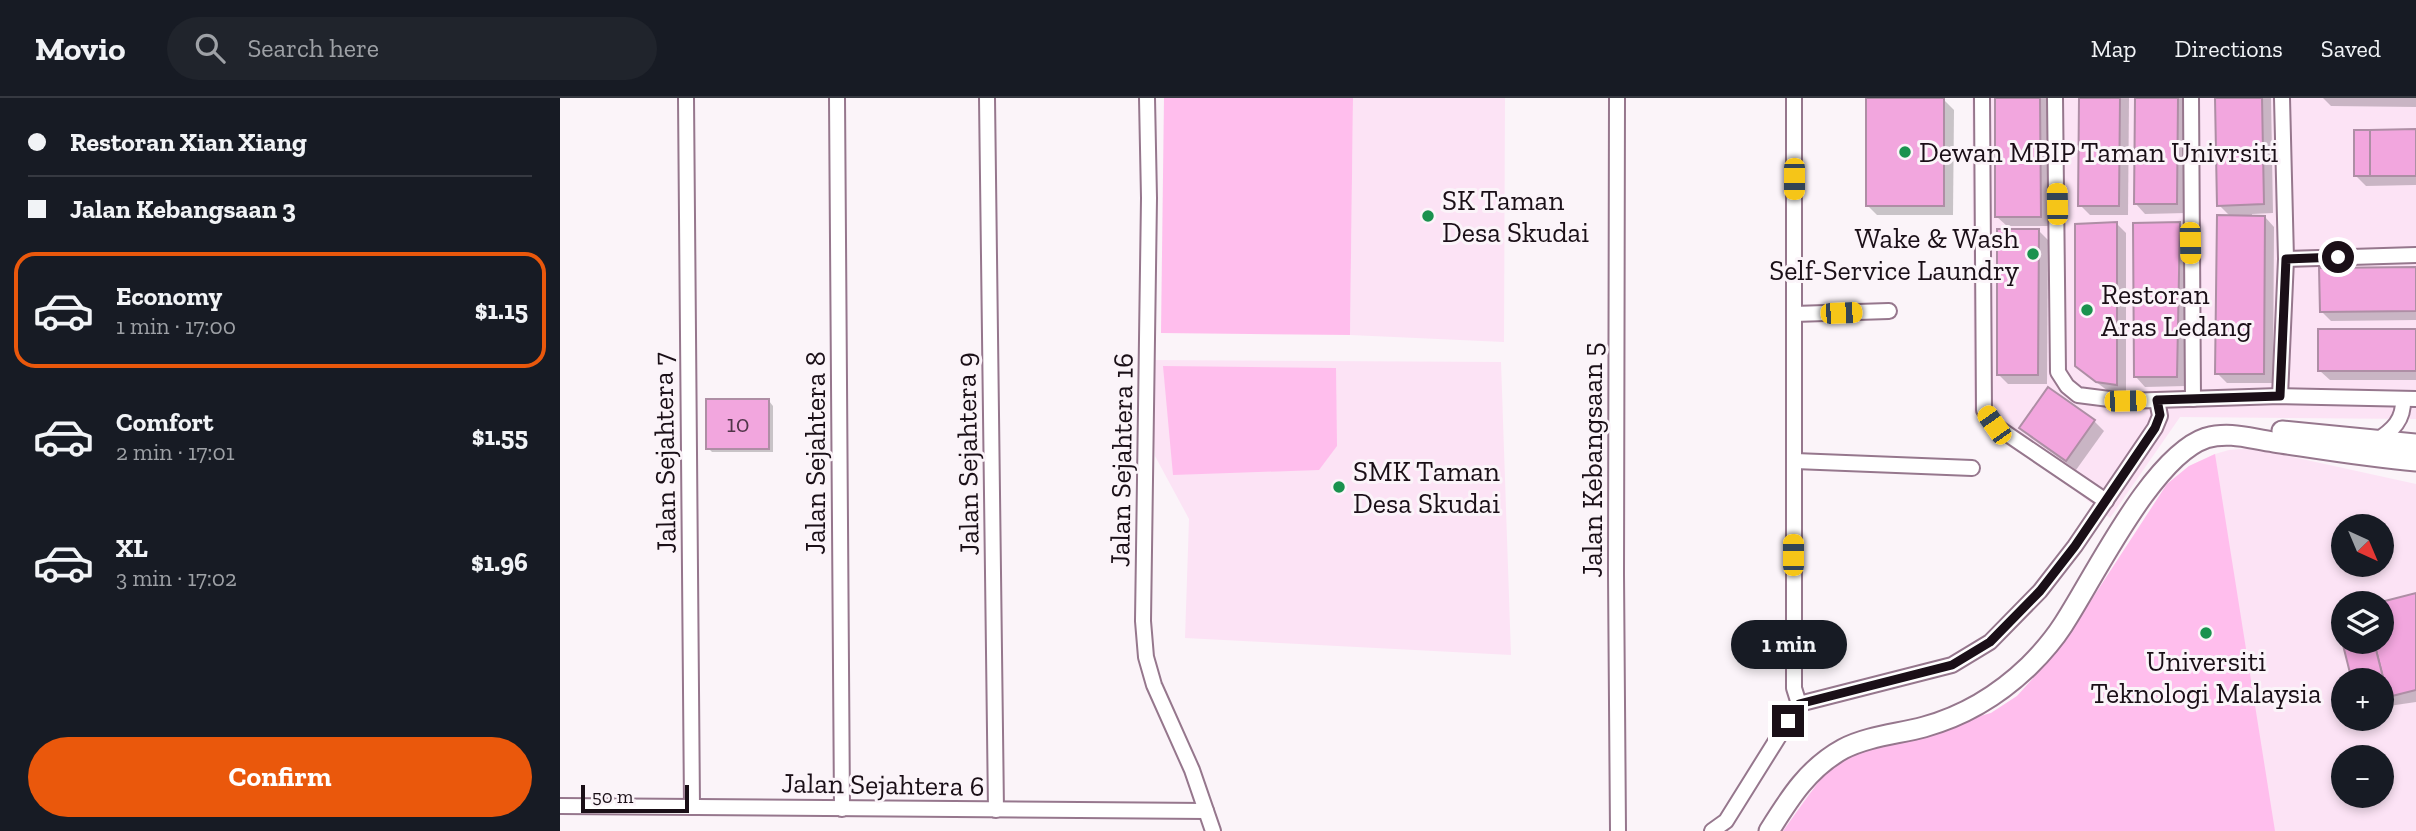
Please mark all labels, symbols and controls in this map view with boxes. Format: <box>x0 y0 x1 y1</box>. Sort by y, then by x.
search box <box>167 17 657 80</box>
text: Movio <box>35 29 125 68</box>
icon: search <box>191 29 229 67</box>
text: Search here <box>247 32 379 64</box>
text: Map <box>2091 34 2137 63</box>
text: Directions <box>2175 34 2283 63</box>
text: Saved <box>2321 34 2381 63</box>
text: Restoran Xian Xiang <box>70 126 307 158</box>
place label: Dewan MBIP Taman Univrsiti <box>1919 136 2279 169</box>
marker: Dewan MBIP Taman Univrsiti <box>1897 144 1913 160</box>
car <box>1784 158 1805 200</box>
car <box>2047 183 2068 225</box>
place label: SK Taman Desa Skudai <box>1442 184 1589 249</box>
text: Jalan Kebangsaan 3 <box>70 193 296 225</box>
marker: SK Taman Desa Skudai <box>1420 208 1436 224</box>
place label: Wake & Wash Self-Service Laundry <box>1769 222 2020 287</box>
car <box>2180 222 2201 264</box>
route start <box>2322 241 2354 273</box>
marker: Wake & Wash Self-Service Laundry <box>2025 246 2041 262</box>
place label: Restoran Aras Ledang <box>2101 278 2252 343</box>
icon: car <box>32 279 95 342</box>
text: Economy <box>116 280 222 312</box>
text: $1.15 <box>475 294 528 326</box>
car <box>1820 302 1863 324</box>
marker: Restoran Aras Ledang <box>2079 302 2095 318</box>
text: 1 min · 17:00 <box>116 312 236 340</box>
street label: Jalan Kebangsaan 5 <box>1576 342 1609 578</box>
street label: Jalan Sejahtera 8 <box>799 351 832 555</box>
street label: Jalan Sejahtera 7 <box>646 352 683 554</box>
street label: Jalan Sejahtera 9 <box>949 352 986 556</box>
street label: Jalan Sejahtera 16 <box>1103 353 1140 567</box>
car <box>2104 390 2147 412</box>
car <box>1974 402 2015 448</box>
icon: car <box>32 405 95 468</box>
text: Comfort <box>116 406 213 438</box>
house number: 10 <box>726 409 750 438</box>
text: $1.55 <box>472 420 528 452</box>
text: 2 min · 17:01 <box>116 438 235 466</box>
place label: SMK Taman Desa Skudai <box>1353 455 1500 520</box>
marker: SMK Taman Desa Skudai <box>1331 479 1347 495</box>
north arrow <box>2331 514 2394 578</box>
map controls <box>2331 514 2394 808</box>
icon: car <box>32 531 95 594</box>
text: XL <box>116 532 148 564</box>
car <box>1783 534 1804 576</box>
text: $1.96 <box>471 546 528 578</box>
text: 3 min · 17:02 <box>116 564 237 592</box>
button: layers <box>2331 591 2394 654</box>
callout: 1 min <box>1730 620 1846 668</box>
marker: Universiti Teknologi Malaysia <box>2198 625 2214 641</box>
text: 1 min <box>1762 630 1816 658</box>
place label: Universiti Teknologi Malaysia <box>2091 645 2322 710</box>
button: + <box>2331 668 2394 731</box>
route end <box>1772 705 1804 737</box>
button: Confirm <box>28 737 532 817</box>
button: − <box>2331 745 2394 808</box>
street label: Jalan Sejahtera 6 <box>781 766 985 803</box>
scale bar <box>581 782 690 814</box>
text: 50 m <box>592 785 633 808</box>

